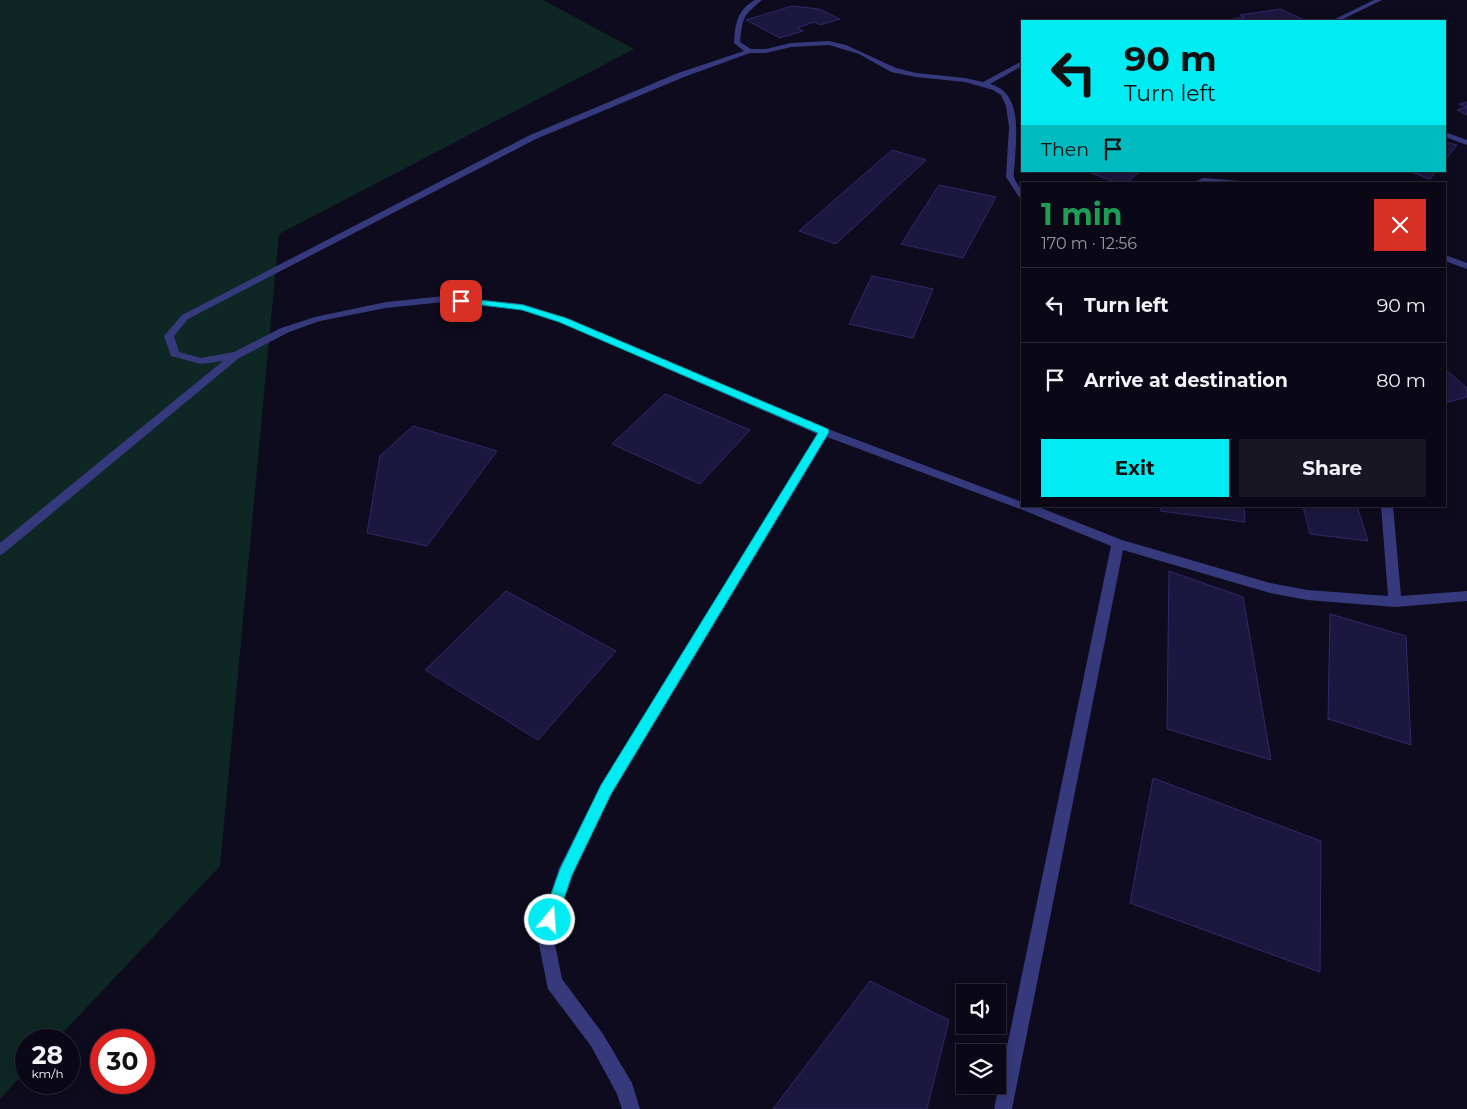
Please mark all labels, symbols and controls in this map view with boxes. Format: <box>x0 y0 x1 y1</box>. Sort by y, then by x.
text: 90 m <box>1124 37 1217 80</box>
icon: left <box>1041 40 1106 105</box>
text: Turn left <box>1124 80 1216 107</box>
icon: arrive <box>1099 135 1127 163</box>
text: Then <box>1041 138 1089 161</box>
text: 1 min <box>1041 196 1122 233</box>
button: close <box>1374 199 1426 251</box>
text: 170 m · 12:56 <box>1041 234 1137 253</box>
pin <box>440 280 482 322</box>
icon: arrive <box>447 287 475 315</box>
icon: left <box>1041 291 1069 319</box>
text: Turn left <box>1084 294 1169 317</box>
text: 90 m <box>1377 294 1426 317</box>
icon: arrive <box>1041 366 1069 394</box>
text: Arrive at destination <box>1084 369 1288 392</box>
text: 80 m <box>1376 369 1426 392</box>
button: Exit <box>1041 439 1229 497</box>
button: Share <box>1239 439 1426 497</box>
position arrow <box>523 893 575 945</box>
map controls <box>956 984 1006 1094</box>
button: sound <box>956 984 1006 1034</box>
speed limit sign: 30 <box>90 1029 155 1094</box>
text: 28 <box>32 1040 63 1070</box>
button: layers <box>956 1044 1006 1094</box>
text: km/h <box>31 1066 64 1081</box>

